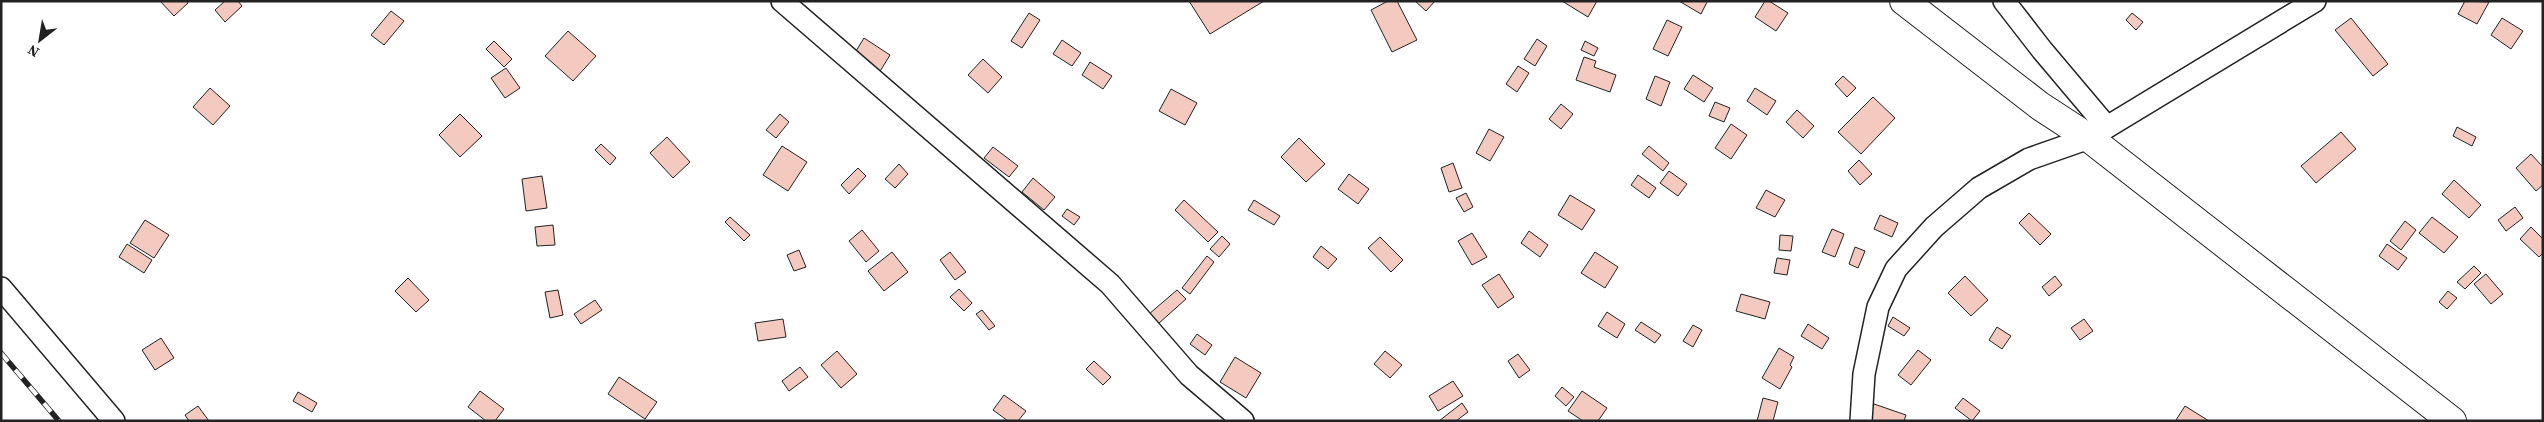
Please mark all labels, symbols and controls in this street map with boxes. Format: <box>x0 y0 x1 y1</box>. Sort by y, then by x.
north arrow <box>15 15 65 65</box>
text: N <box>24 40 43 62</box>

